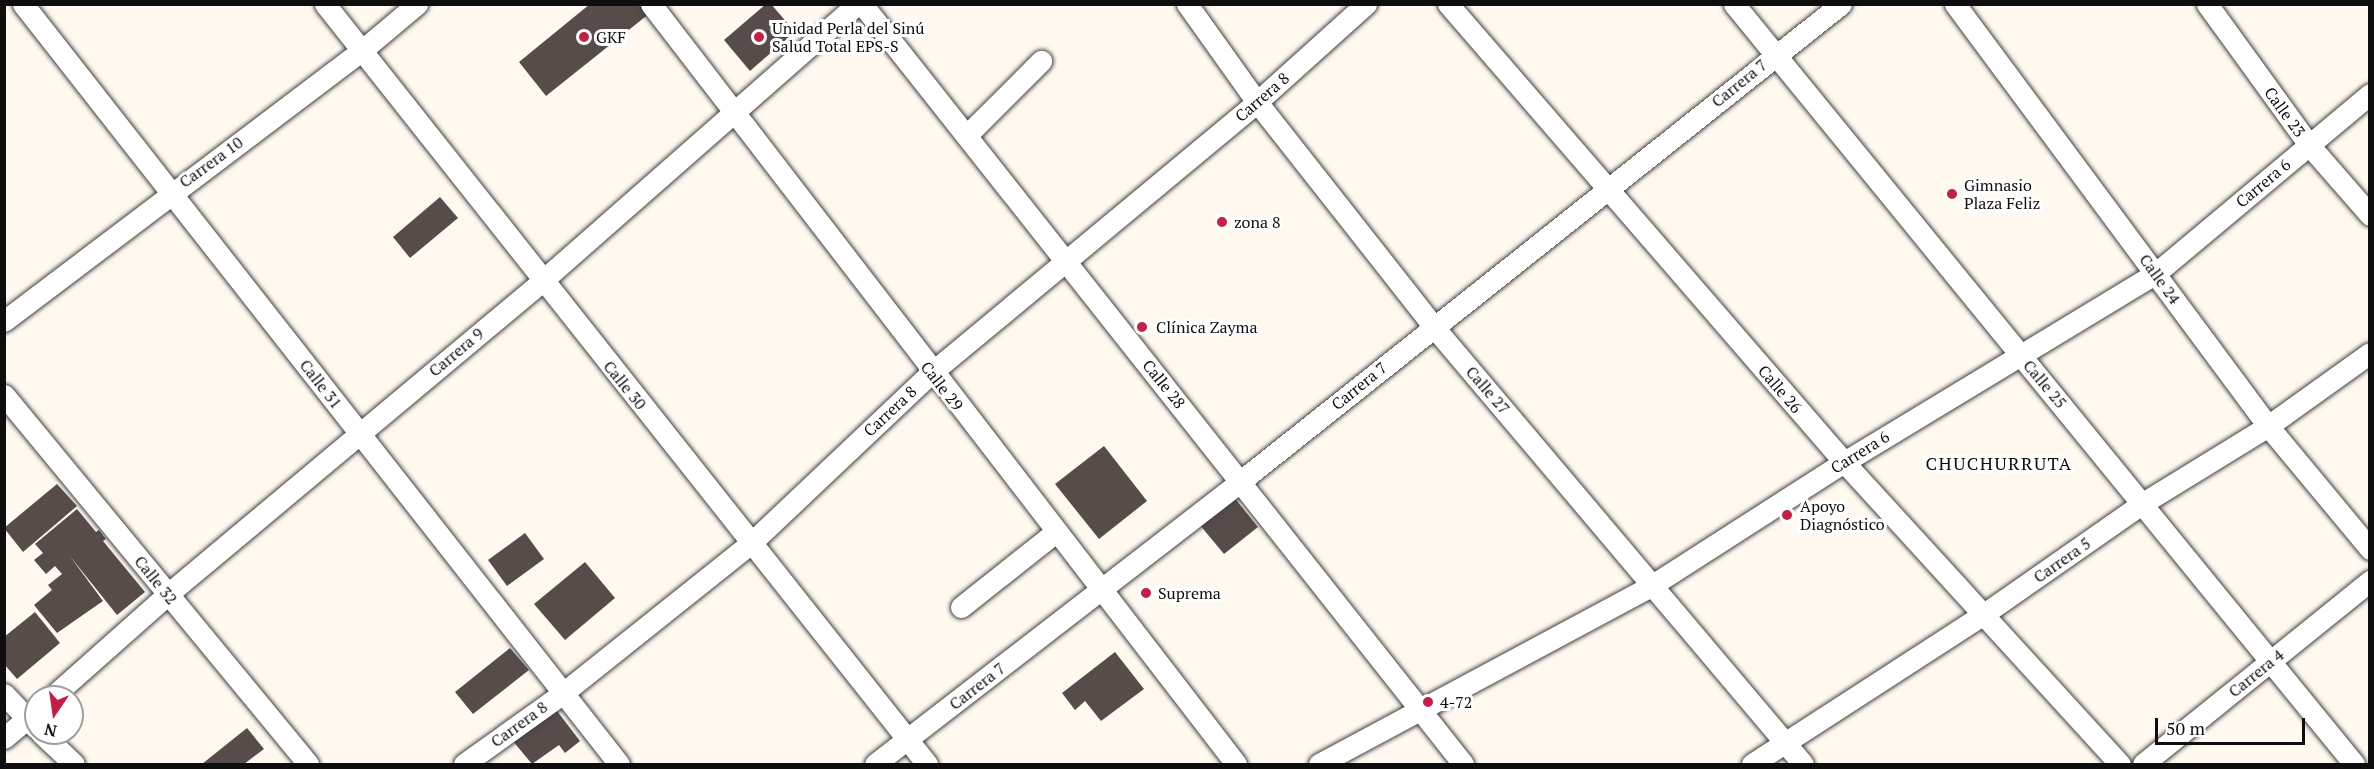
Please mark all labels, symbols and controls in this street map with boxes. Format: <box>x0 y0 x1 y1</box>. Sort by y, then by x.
place label: Unidad Perla del Sinú Salud Total EPS-S <box>772 18 925 56</box>
place label: GKF <box>596 27 626 47</box>
marker: Unidad Perla del Sinú Salud Total EPS-S <box>750 28 768 46</box>
marker: GKF <box>577 30 591 44</box>
street label: Carrera 7 <box>1708 55 1770 111</box>
street label: Carrera 8 <box>1231 68 1293 126</box>
street label: Calle 23 <box>2260 83 2310 141</box>
street label: Carrera 10 <box>175 133 247 191</box>
street label: Carrera 6 <box>2232 155 2294 211</box>
place label: Gimnasio Plaza Feliz <box>1964 175 2040 213</box>
marker: Gimnasio Plaza Feliz <box>1945 187 1959 201</box>
place label: zona 8 <box>1234 212 1280 232</box>
marker: zona 8 <box>1215 215 1229 229</box>
street label: Calle 24 <box>2135 250 2185 308</box>
place label: Clínica Zayma <box>1156 317 1257 337</box>
marker: Clínica Zayma <box>1133 318 1151 336</box>
street label: Carrera 9 <box>425 324 487 380</box>
street label: Calle 31 <box>296 356 346 412</box>
street label: Calle 28 <box>1139 356 1189 412</box>
street label: Calle 25 <box>2019 356 2071 412</box>
street label: Calle 30 <box>600 357 650 413</box>
street label: Calle 29 <box>917 358 967 414</box>
street label: Carrera 7 <box>1328 358 1390 414</box>
street label: Calle 26 <box>1754 361 1806 417</box>
street label: Calle 27 <box>1462 362 1514 418</box>
street label: Carrera 8 <box>860 382 920 440</box>
street label: Carrera 6 <box>1827 427 1893 477</box>
district label: CHUCHURRUTA <box>1925 452 2073 474</box>
place label: Apoyo Diagnóstico <box>1800 496 1885 534</box>
marker: Apoyo Diagnóstico <box>1778 506 1796 524</box>
street label: Carrera 5 <box>2030 533 2094 587</box>
street label: Calle 32 <box>131 552 181 608</box>
place label: Suprema <box>1158 583 1221 603</box>
marker: Suprema <box>1139 586 1153 600</box>
street label: Carrera 4 <box>2225 645 2287 701</box>
street label: Carrera 7 <box>945 658 1009 714</box>
north arrow <box>24 685 84 745</box>
place label: 4-72 <box>1440 692 1472 712</box>
marker: 4-72 <box>1421 695 1435 709</box>
street label: Carrera 8 <box>487 697 551 751</box>
scale bar <box>2158 706 2308 744</box>
text: 50 m <box>2166 716 2205 740</box>
text: N <box>42 719 59 743</box>

